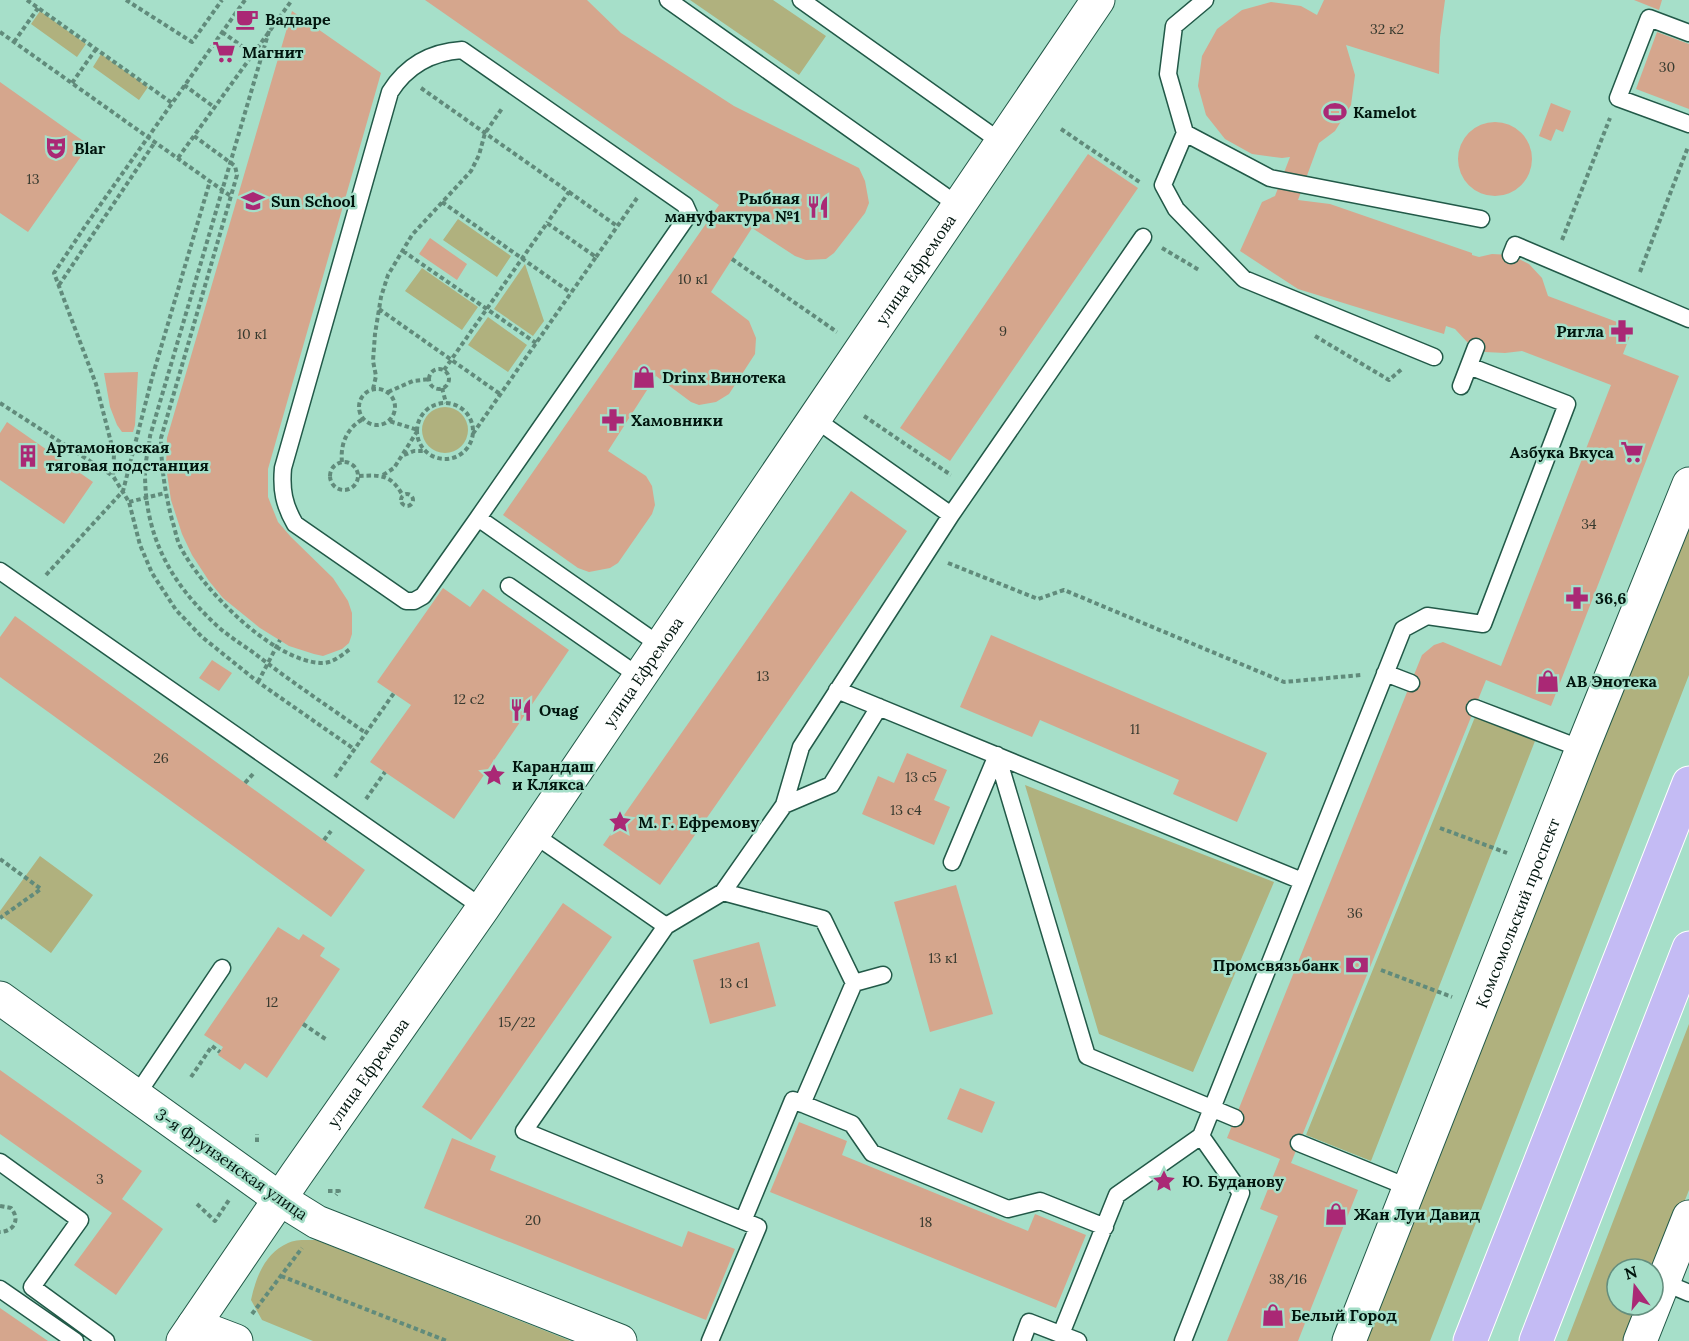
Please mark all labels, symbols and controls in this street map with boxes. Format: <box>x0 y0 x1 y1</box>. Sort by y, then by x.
cafe icon: Вадваре <box>234 6 260 32</box>
place label: Вадваре <box>265 9 331 29</box>
house number: 32 к2 <box>1370 20 1404 38</box>
supermarket icon: Магнит <box>211 39 237 65</box>
place label: Магнит <box>242 42 304 62</box>
house number: 30 <box>1659 58 1675 76</box>
sports icon: Kamelot <box>1322 99 1348 125</box>
place label: Kamelot <box>1353 102 1417 122</box>
theatre icon: Blar <box>43 135 69 161</box>
place label: Blar <box>74 138 106 158</box>
house number: 13 <box>27 170 40 188</box>
school or university icon: Sun School <box>240 188 266 214</box>
place label: Рыбная мануфактура №1 <box>664 188 800 226</box>
place label: Sun School <box>271 191 356 211</box>
restaurant icon: Рыбная мануфактура №1 <box>805 194 831 220</box>
street label: улица Ефремова <box>871 211 960 328</box>
house number: 10 к1 <box>678 270 708 288</box>
pharmacy icon: Ригла <box>1609 318 1635 344</box>
place label: Ригла <box>1556 321 1605 341</box>
house number: 9 <box>999 322 1007 340</box>
house number: 10 к1 <box>237 325 267 343</box>
shop icon: Drinx Винотека <box>631 364 657 390</box>
place label: Drinx Винотека <box>662 367 786 387</box>
pharmacy icon: Хамовники <box>600 407 626 433</box>
place label: Хамовники <box>631 410 723 430</box>
place label: Артамоновская тяговая подстанция <box>46 437 209 475</box>
supermarket icon: Азбука Вкуса <box>1619 439 1645 465</box>
place label: Азбука Вкуса <box>1510 442 1615 462</box>
building icon: Артамоновская тяговая подстанция <box>15 443 41 469</box>
house number: 34 <box>1581 515 1597 533</box>
pharmacy icon: 36,6 <box>1564 585 1590 611</box>
place label: 36,6 <box>1595 588 1626 608</box>
street label: улица Ефремова <box>599 613 687 731</box>
house number: 13 <box>757 667 770 685</box>
shop icon: АВ Энотека <box>1535 668 1561 694</box>
place label: АВ Энотека <box>1566 671 1658 691</box>
house number: 12 с2 <box>453 690 485 708</box>
restaurant icon: Очаg <box>508 697 534 723</box>
place label: Очаg <box>539 700 579 720</box>
house number: 11 <box>1130 720 1140 738</box>
house number: 26 <box>153 749 169 767</box>
place label: Карандаш и Клякса <box>512 756 594 794</box>
place icon: Карандаш и Клякса <box>481 762 507 788</box>
house number: 13 с5 <box>905 768 937 786</box>
house number: 13 с4 <box>890 801 922 819</box>
place icon: М. Г. Ефремову <box>607 809 633 835</box>
place label: М. Г. Ефремову <box>638 812 760 832</box>
street label: Комсомольский проспект <box>1471 815 1564 1011</box>
house number: 36 <box>1347 904 1363 922</box>
house number: 13 к1 <box>928 949 958 967</box>
bank icon: Промсвязьбанк <box>1344 952 1370 978</box>
place label: Промсвязьбанк <box>1213 955 1339 975</box>
house number: 13 с1 <box>719 974 749 992</box>
house number: 12 <box>266 993 278 1011</box>
house number: 15/22 <box>499 1013 535 1031</box>
street label: улица Ефремова <box>323 1014 413 1131</box>
street label: 3-я Фрунзенская улица <box>152 1104 312 1224</box>
place icon: Ю. Буданову <box>1151 1168 1177 1194</box>
house number: 3 <box>96 1170 104 1188</box>
place label: Ю. Буданову <box>1182 1171 1284 1191</box>
shop icon: Жан Луи Давид <box>1323 1201 1349 1227</box>
place label: Жан Луи Давид <box>1354 1204 1480 1224</box>
house number: 20 <box>525 1211 541 1229</box>
house number: 18 <box>920 1213 933 1231</box>
north arrow <box>1605 1257 1665 1317</box>
text: N <box>1622 1261 1640 1284</box>
house number: 38/16 <box>1269 1270 1307 1288</box>
shop icon: Белый Город <box>1260 1302 1286 1328</box>
place label: Белый Город <box>1291 1305 1397 1325</box>

